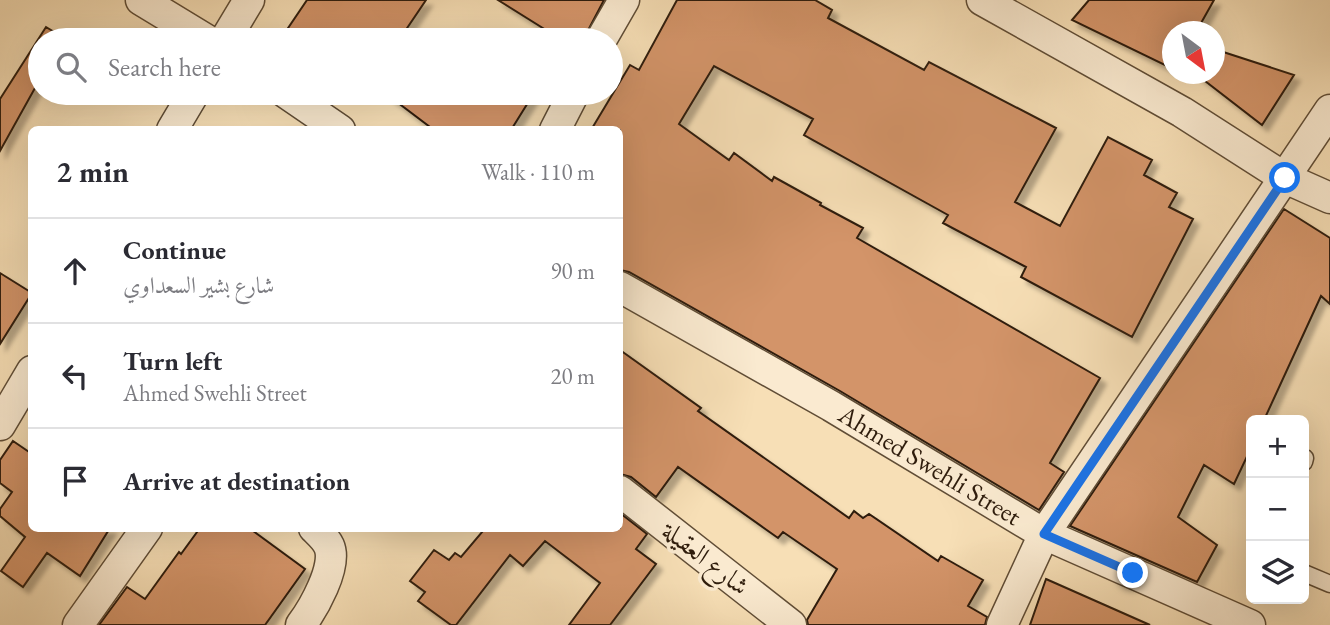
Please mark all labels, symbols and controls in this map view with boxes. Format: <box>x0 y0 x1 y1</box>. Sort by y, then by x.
north arrow <box>1162 21 1225 84</box>
search box <box>28 28 623 105</box>
icon: search <box>52 48 90 86</box>
text: Search here <box>108 50 221 84</box>
text: 2 min <box>56 152 129 191</box>
text: Walk · 110 m <box>481 157 595 187</box>
route start <box>1269 162 1300 193</box>
text: Continue <box>123 233 226 267</box>
icon: ahead <box>56 252 94 290</box>
text: 90 m <box>550 256 595 286</box>
text: شارع بشير السعداوي <box>123 270 274 300</box>
text: Turn left <box>123 344 222 378</box>
icon: left <box>56 357 94 395</box>
text: 20 m <box>550 361 595 391</box>
text: Ahmed Swehli Street <box>123 378 307 408</box>
street label: Ahmed Swehli Street <box>831 396 1028 533</box>
map controls <box>1246 415 1309 604</box>
button: + <box>1246 415 1309 478</box>
icon: arrive <box>56 462 94 500</box>
text: Arrive at destination <box>123 464 350 498</box>
button: − <box>1246 478 1309 541</box>
street label: شارع العقيلة <box>651 512 756 607</box>
button: layers <box>1246 541 1309 604</box>
route end <box>1117 557 1148 588</box>

